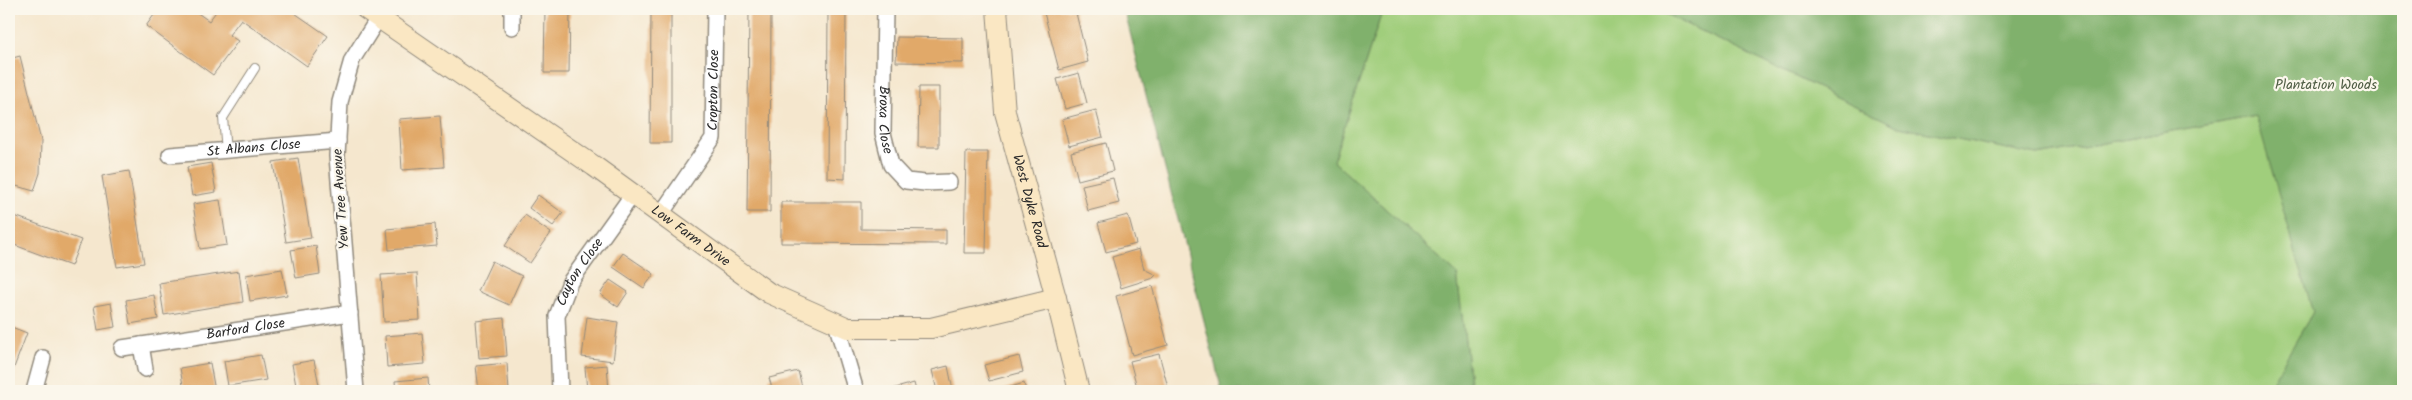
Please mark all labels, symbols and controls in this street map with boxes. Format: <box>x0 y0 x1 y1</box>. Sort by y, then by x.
street label: Cropton Close <box>702 49 725 131</box>
park label: Plantation Woods <box>2275 74 2377 96</box>
street label: Broxa Close <box>872 86 899 157</box>
street label: St Albans Close <box>206 133 302 163</box>
street label: Yew Tree Avenue <box>326 147 355 250</box>
street label: West Dyke Road <box>1006 152 1053 252</box>
street label: Low Farm Drive <box>646 200 735 273</box>
street label: Cayton Close <box>551 233 610 309</box>
street label: Barford Close <box>205 312 287 346</box>

